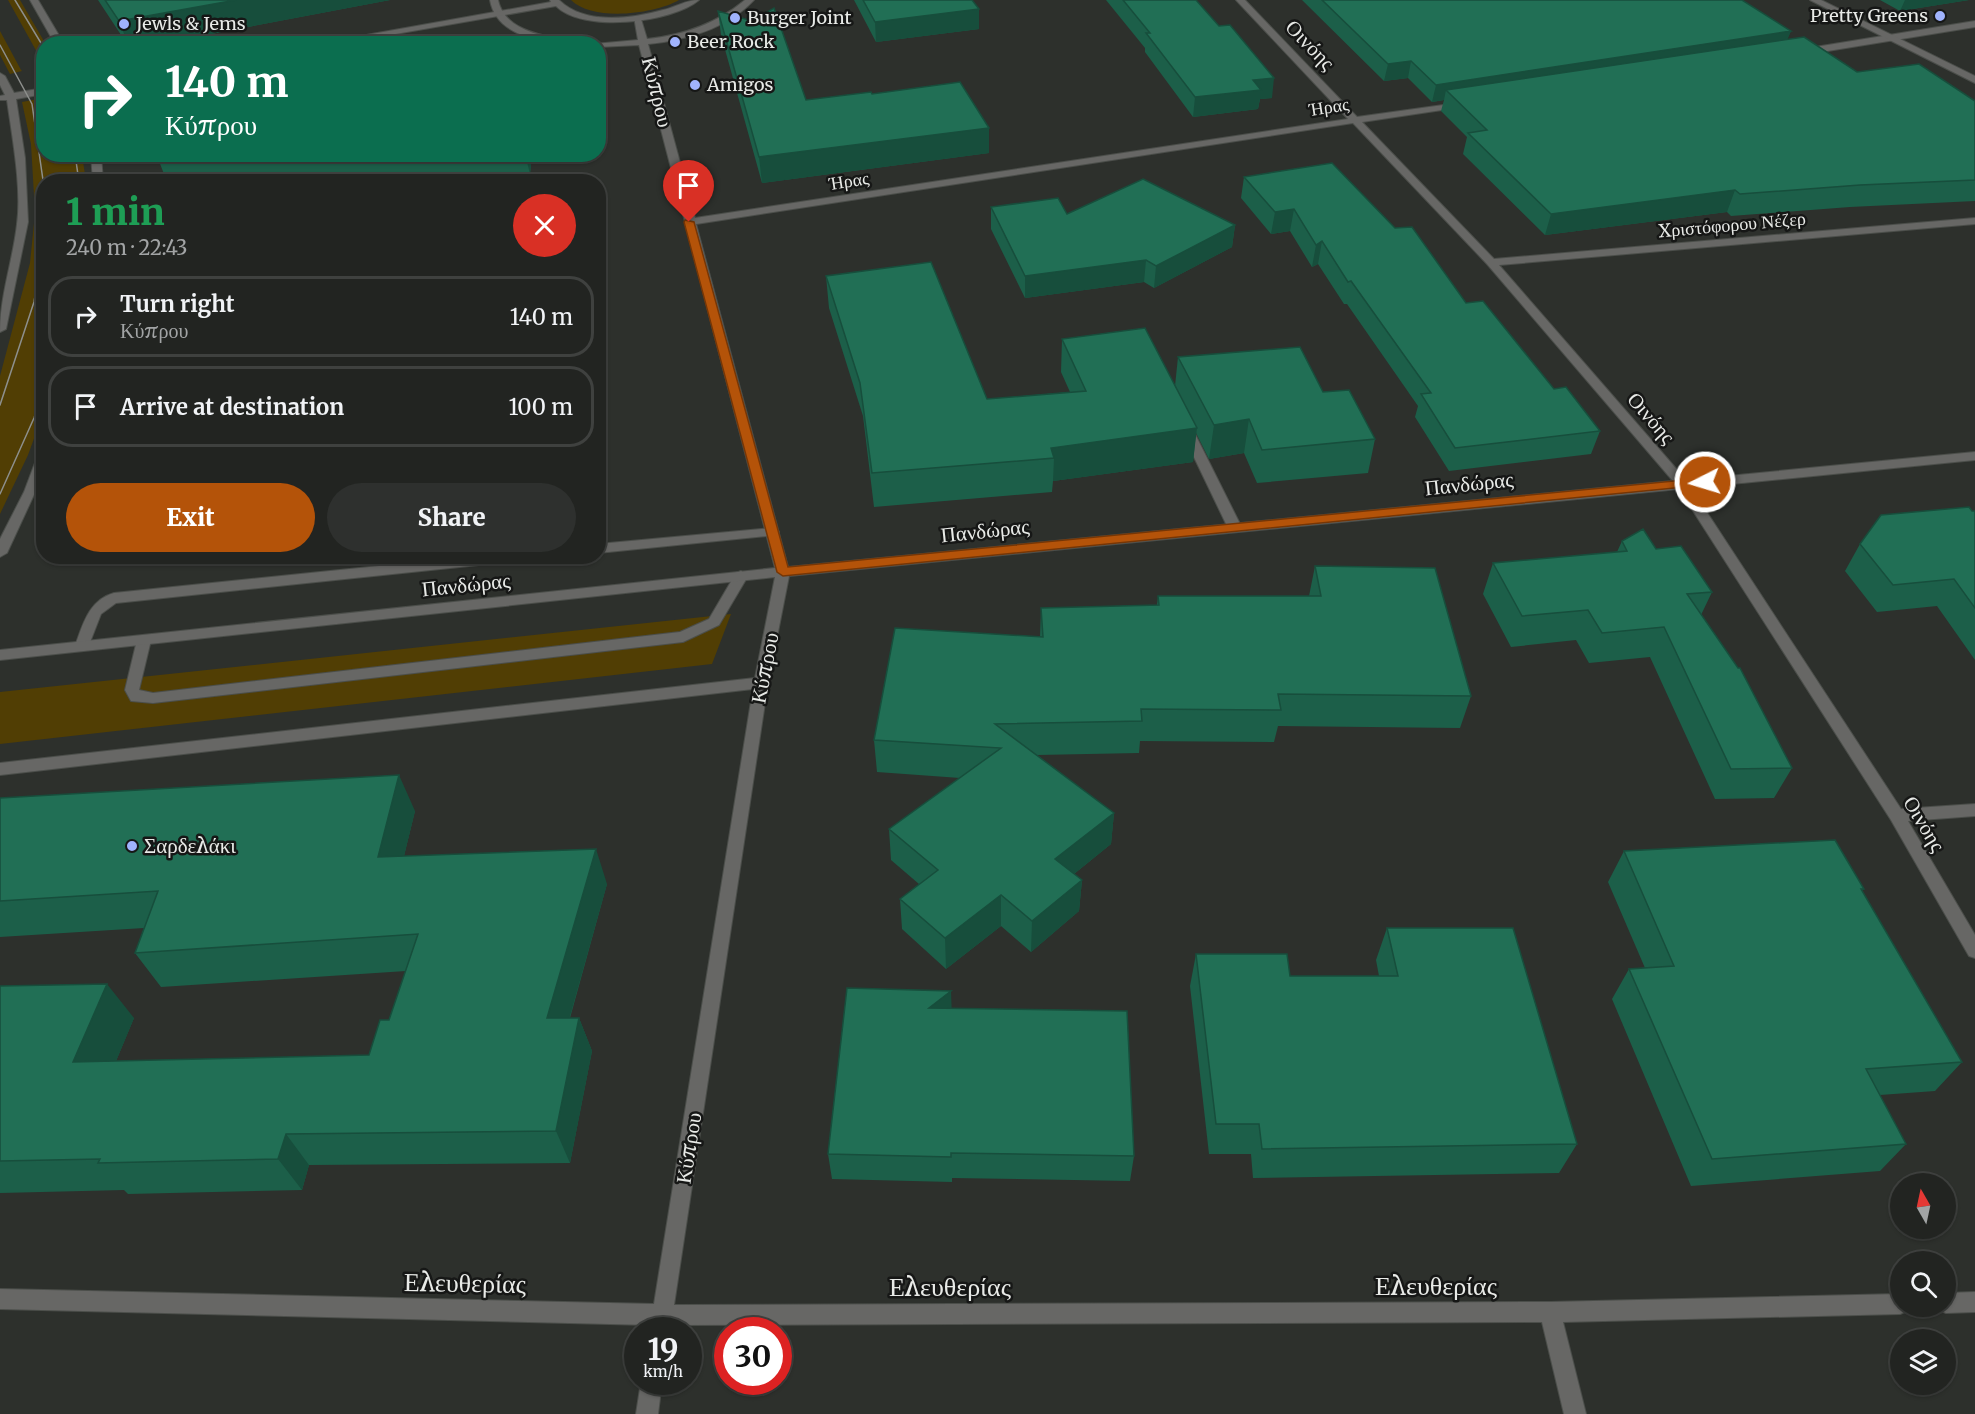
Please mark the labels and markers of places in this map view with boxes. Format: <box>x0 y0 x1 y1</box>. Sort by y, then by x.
place label: Pretty Greens <box>1810 4 1928 27</box>
place label: Burger Joint <box>747 6 851 29</box>
marker: Pretty Greens <box>1933 9 1947 23</box>
marker: Burger Joint <box>728 11 742 25</box>
place label: Jewls & Jems <box>135 12 246 35</box>
marker: Jewls & Jems <box>117 17 131 31</box>
place label: Beer Rock <box>687 30 775 53</box>
marker: Beer Rock <box>668 35 682 49</box>
place label: Amigos <box>706 73 773 96</box>
marker: Amigos <box>688 78 702 92</box>
pin <box>663 160 714 222</box>
place label: Σαρδελάκι <box>144 832 236 859</box>
marker: Σαρδελάκι <box>125 839 139 853</box>

